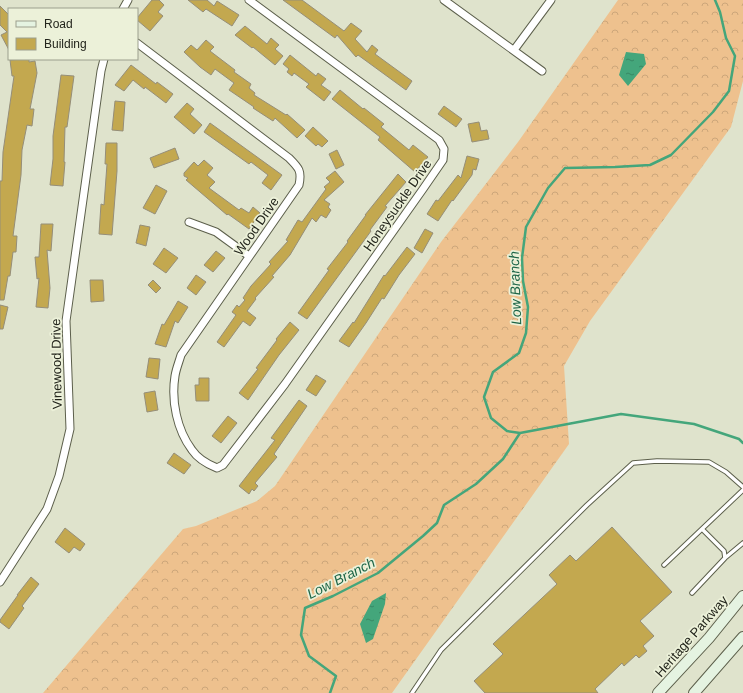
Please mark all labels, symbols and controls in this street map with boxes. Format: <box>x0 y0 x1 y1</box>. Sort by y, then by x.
legend <box>8 8 138 60</box>
text: Road <box>44 17 73 31</box>
text: Building <box>44 37 87 51</box>
street label: Honeysuckle Drive <box>360 157 435 254</box>
street label: Wood Drive <box>231 194 282 258</box>
water label: Low Branch <box>506 251 524 325</box>
street label: Vinewood Drive <box>48 318 65 410</box>
water label: Low Branch <box>304 554 378 602</box>
street label: Heritage Parkway <box>652 592 731 680</box>

